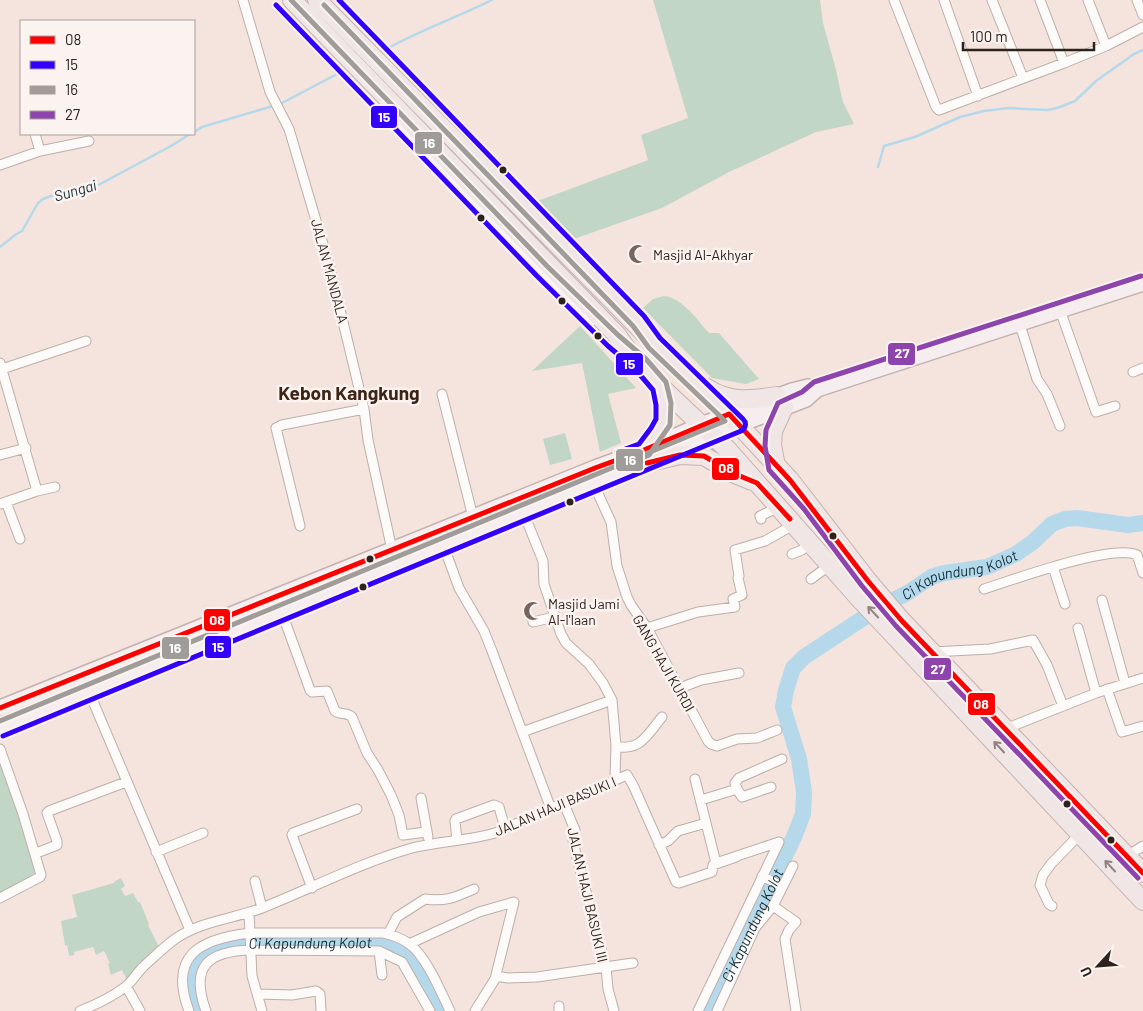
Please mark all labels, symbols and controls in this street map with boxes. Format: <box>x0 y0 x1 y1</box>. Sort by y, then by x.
legend <box>20 20 195 135</box>
scale bar <box>963 20 1094 52</box>
text: 100 m <box>970 27 1008 45</box>
text: 08 <box>65 30 81 48</box>
text: 15 <box>65 55 78 73</box>
text: 16 <box>65 80 78 98</box>
text: 27 <box>65 105 80 123</box>
line badge: 15 <box>370 105 398 129</box>
text: 15 <box>378 108 391 125</box>
line badge: 16 <box>414 131 443 155</box>
text: 16 <box>423 134 436 151</box>
unlabelled marker <box>498 165 508 175</box>
water label: Sungai <box>52 175 99 205</box>
unlabelled marker <box>476 213 486 223</box>
street label: JALAN MANDALA <box>308 217 352 326</box>
mosque icon: Masjid Al-Akhyar <box>627 243 649 265</box>
place label: Masjid Al-Akhyar <box>653 246 753 263</box>
unlabelled marker <box>557 296 567 306</box>
unlabelled marker <box>593 331 603 341</box>
line badge: 27 <box>887 342 916 366</box>
text: 27 <box>895 344 909 361</box>
line badge: 15 <box>615 352 644 376</box>
text: 15 <box>623 355 636 372</box>
district label: Kebon Kangkung <box>278 381 420 404</box>
line badge: 16 <box>615 448 644 472</box>
text: 16 <box>624 451 637 468</box>
line badge: 08 <box>711 457 740 481</box>
text: 08 <box>718 459 734 476</box>
unlabelled marker <box>565 497 575 507</box>
unlabelled marker <box>828 531 838 541</box>
water label: Ci Kapundung Kolot <box>898 545 1021 603</box>
unlabelled marker <box>365 554 375 564</box>
unlabelled marker <box>358 582 368 592</box>
place label: Masjid Jami Al-I'laan <box>548 595 620 628</box>
mosque icon: Masjid Jami Al-I'laan <box>522 600 544 622</box>
one-way arrow <box>867 606 879 619</box>
line badge: 08 <box>203 608 231 632</box>
text: 08 <box>209 611 225 628</box>
street label: GANG HAJI KURDI <box>629 612 699 714</box>
line badge: 15 <box>204 635 232 659</box>
line badge: 16 <box>161 636 190 660</box>
text: 15 <box>212 638 225 655</box>
text: 16 <box>169 639 182 656</box>
line badge: 27 <box>923 657 952 681</box>
text: 27 <box>931 660 945 677</box>
line badge: 08 <box>967 692 996 716</box>
text: 08 <box>973 695 989 712</box>
one-way arrow <box>993 741 1005 754</box>
street label: JALAN HAJI BASUKI I <box>492 773 618 839</box>
unlabelled marker <box>1062 799 1072 809</box>
street label: JALAN HAJI BASUKI III <box>564 826 612 964</box>
unlabelled marker <box>1106 835 1116 845</box>
one-way arrow <box>1104 859 1116 872</box>
water label: Ci Kapundung Kolot <box>717 865 787 985</box>
water label: Ci Kapundung Kolot <box>249 933 373 952</box>
north arrow <box>1073 941 1123 991</box>
text: U <box>1076 964 1095 980</box>

